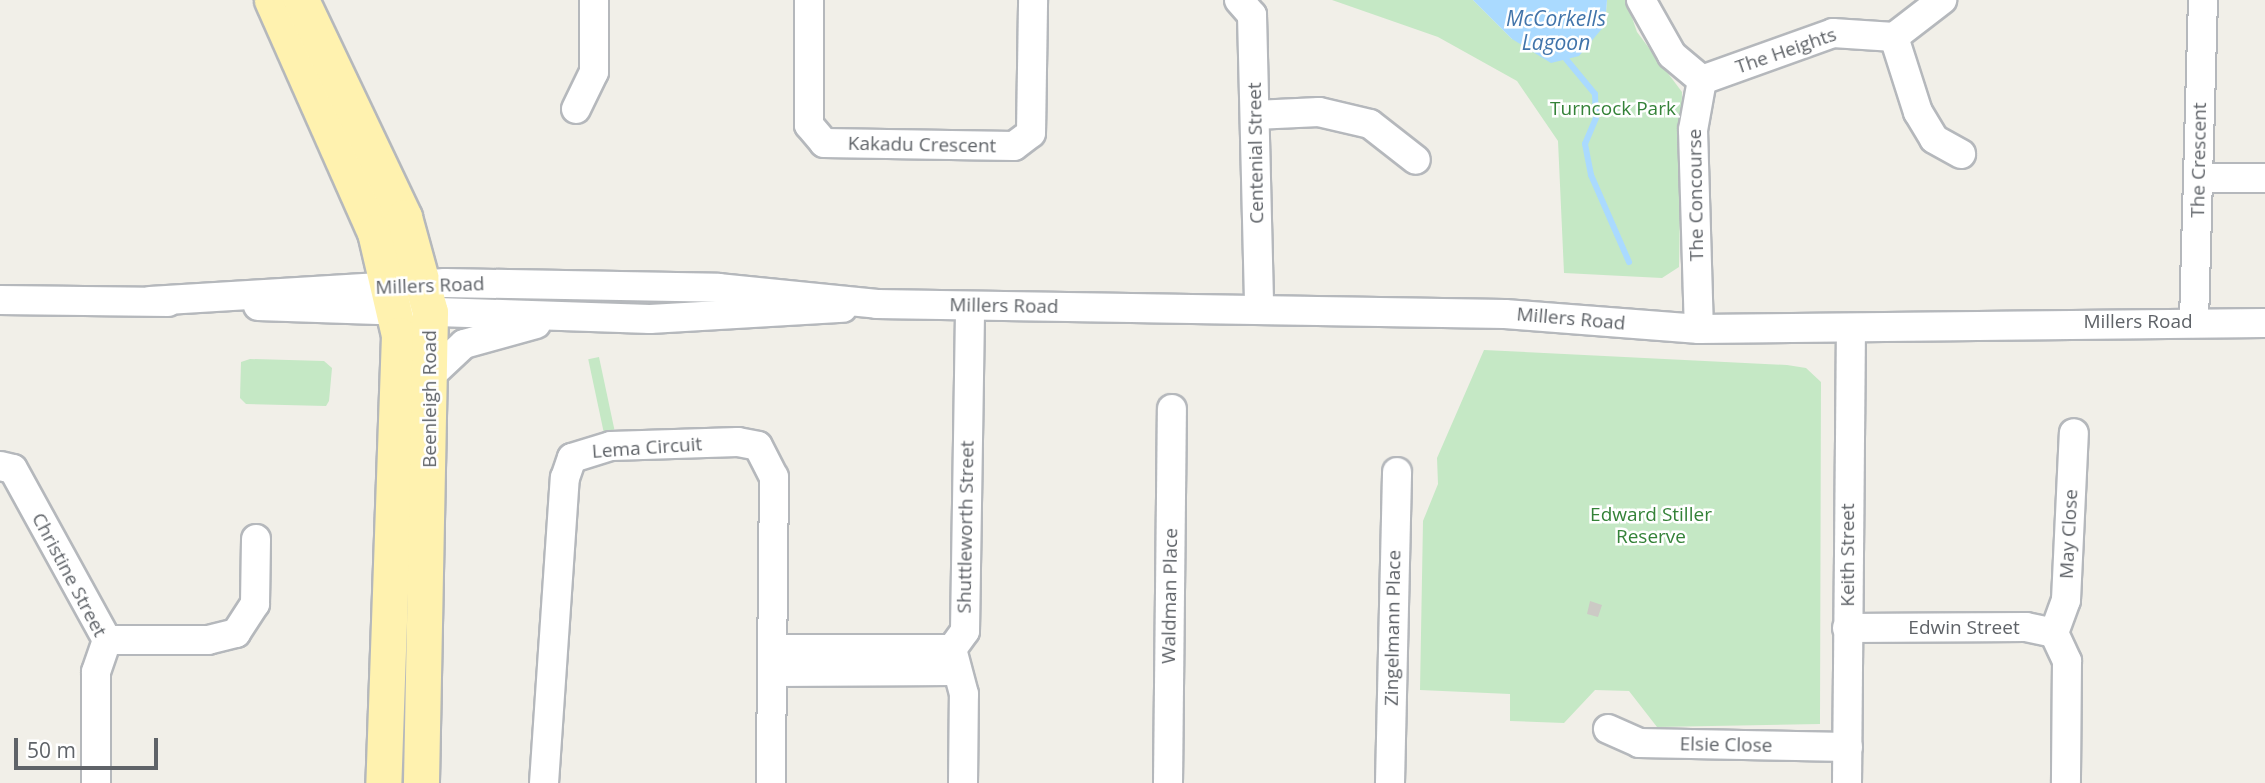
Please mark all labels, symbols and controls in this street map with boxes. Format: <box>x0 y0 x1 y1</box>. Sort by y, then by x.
water label: McCorkells Lagoon <box>1506 5 1606 55</box>
street label: The Heights <box>1733 23 1839 79</box>
street label: Centenial Street <box>1243 82 1269 224</box>
park label: Turncock Park <box>1550 98 1676 120</box>
street label: The Crescent <box>2187 102 2211 218</box>
street label: The Concourse <box>1683 129 1709 261</box>
street label: Kakadu Crescent <box>848 132 996 158</box>
street label: Millers Road <box>375 273 485 299</box>
street label: Millers Road <box>949 294 1059 318</box>
street label: Millers Road <box>1516 303 1626 335</box>
street label: Millers Road <box>2083 311 2193 333</box>
street label: Beenleigh Road <box>419 330 441 468</box>
street label: Lema Circuit <box>591 433 703 463</box>
street label: Shuttleworth Street <box>953 440 979 614</box>
street label: May Close <box>2055 488 2083 580</box>
street label: Keith Street <box>1837 503 1859 607</box>
park label: Edward Stiller Reserve <box>1590 504 1712 548</box>
street label: Christine Street <box>27 509 111 641</box>
street label: Waldman Place <box>1157 528 1183 664</box>
street label: Zingelmann Place <box>1380 550 1406 706</box>
street label: Edwin Street <box>1908 617 2020 639</box>
scale bar <box>18 724 161 768</box>
street label: Elsie Close <box>1679 733 1773 757</box>
text: 50 m <box>27 736 76 764</box>

